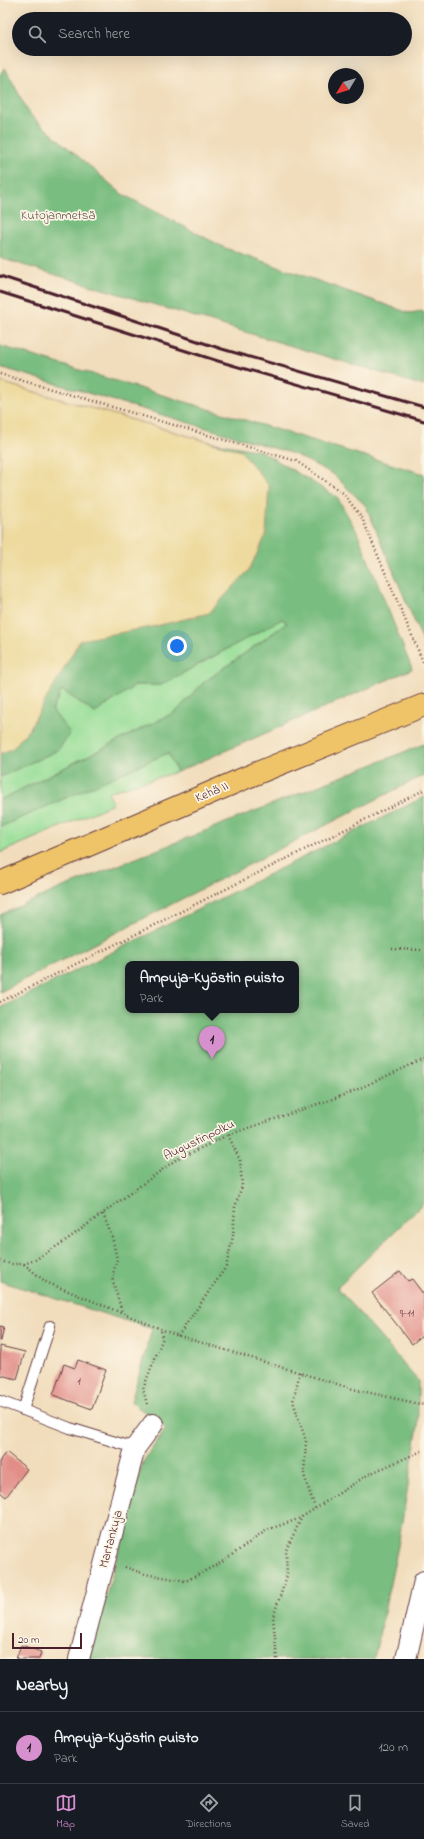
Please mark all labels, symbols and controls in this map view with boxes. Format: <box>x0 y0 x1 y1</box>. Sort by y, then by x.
search box <box>12 12 412 56</box>
icon: search <box>26 23 48 45</box>
text: Search here <box>58 23 130 45</box>
north arrow <box>328 68 364 104</box>
park label: Kutojanmetsä <box>21 206 95 225</box>
your location <box>167 636 187 656</box>
street label: Kehä II <box>193 777 231 807</box>
popup <box>125 961 299 1013</box>
text: Ampuja-Kyöstin puisto <box>140 967 284 989</box>
text: Park <box>140 989 163 1008</box>
pin: 1 <box>199 1026 225 1059</box>
street label: Augustinpolku <box>160 1115 238 1166</box>
house number: 9-11 <box>400 1306 415 1322</box>
house number: 1 <box>77 1374 81 1390</box>
street label: Martankuja <box>94 1508 128 1570</box>
scale bar <box>12 1631 82 1650</box>
text: 20 m <box>18 1632 40 1648</box>
text: Nearby <box>16 1673 68 1698</box>
text: Ampuja-Kyöstin puisto <box>54 1727 199 1749</box>
text: 1 <box>27 1738 31 1757</box>
text: 120 m <box>378 1738 408 1757</box>
text: Park <box>54 1749 78 1768</box>
tab: Map <box>55 1792 77 1832</box>
tab: Directions <box>186 1792 231 1832</box>
tab: Saved <box>341 1792 369 1832</box>

